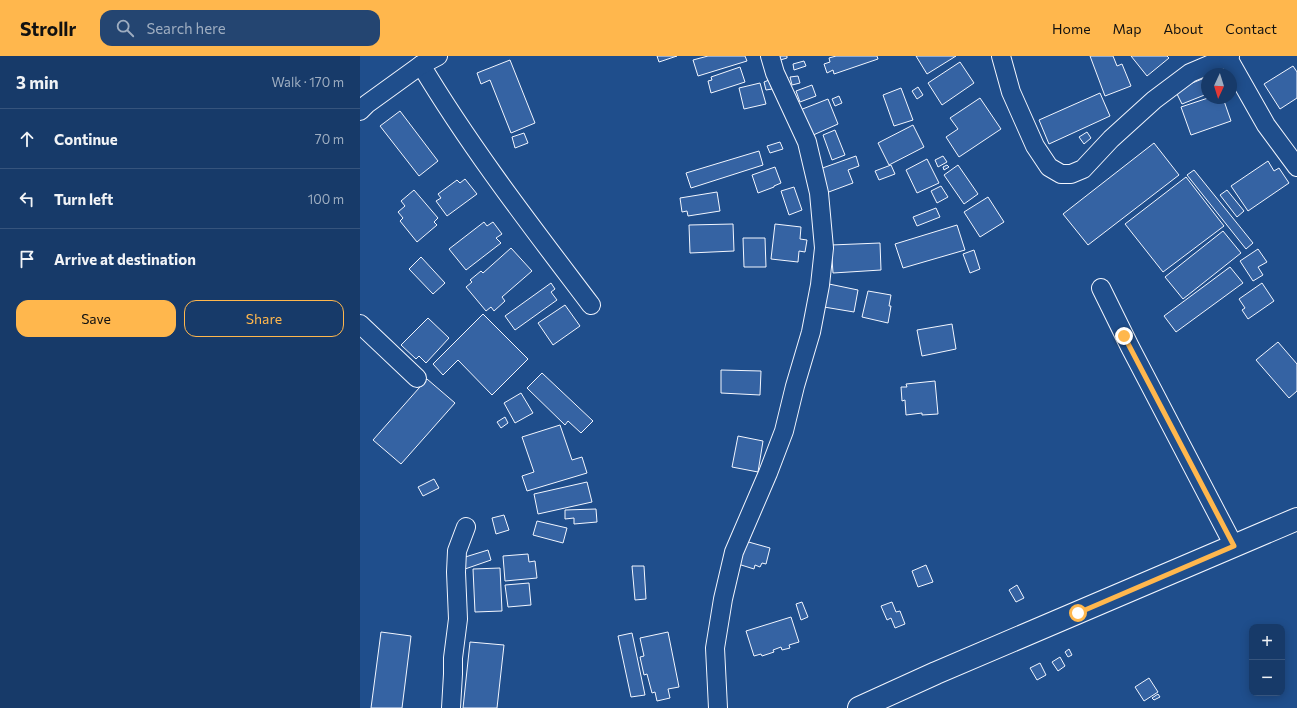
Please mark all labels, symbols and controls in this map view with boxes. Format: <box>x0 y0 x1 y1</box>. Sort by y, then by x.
search box <box>100 10 380 46</box>
text: Strollr <box>20 17 76 40</box>
icon: search <box>114 17 136 39</box>
text: Search here <box>146 19 226 37</box>
text: Home <box>1052 20 1091 37</box>
text: Map <box>1113 20 1141 37</box>
text: About <box>1163 20 1203 37</box>
text: Contact <box>1225 20 1277 37</box>
north arrow <box>1201 68 1237 104</box>
text: 3 min <box>16 72 59 93</box>
text: Walk · 170 m <box>272 74 344 90</box>
icon: ahead <box>16 128 38 150</box>
text: Continue <box>54 130 118 148</box>
text: 70 m <box>315 131 344 147</box>
icon: left <box>16 188 38 210</box>
text: Turn left <box>54 190 113 208</box>
text: 100 m <box>308 191 344 207</box>
icon: arrive <box>16 248 38 270</box>
text: Arrive at destination <box>54 250 196 268</box>
button: Save <box>16 300 176 337</box>
button: Share <box>184 300 344 337</box>
route end <box>1115 327 1133 345</box>
route start <box>1069 604 1087 622</box>
map controls <box>1249 624 1285 696</box>
button: + <box>1249 624 1285 660</box>
button: − <box>1249 660 1285 696</box>

